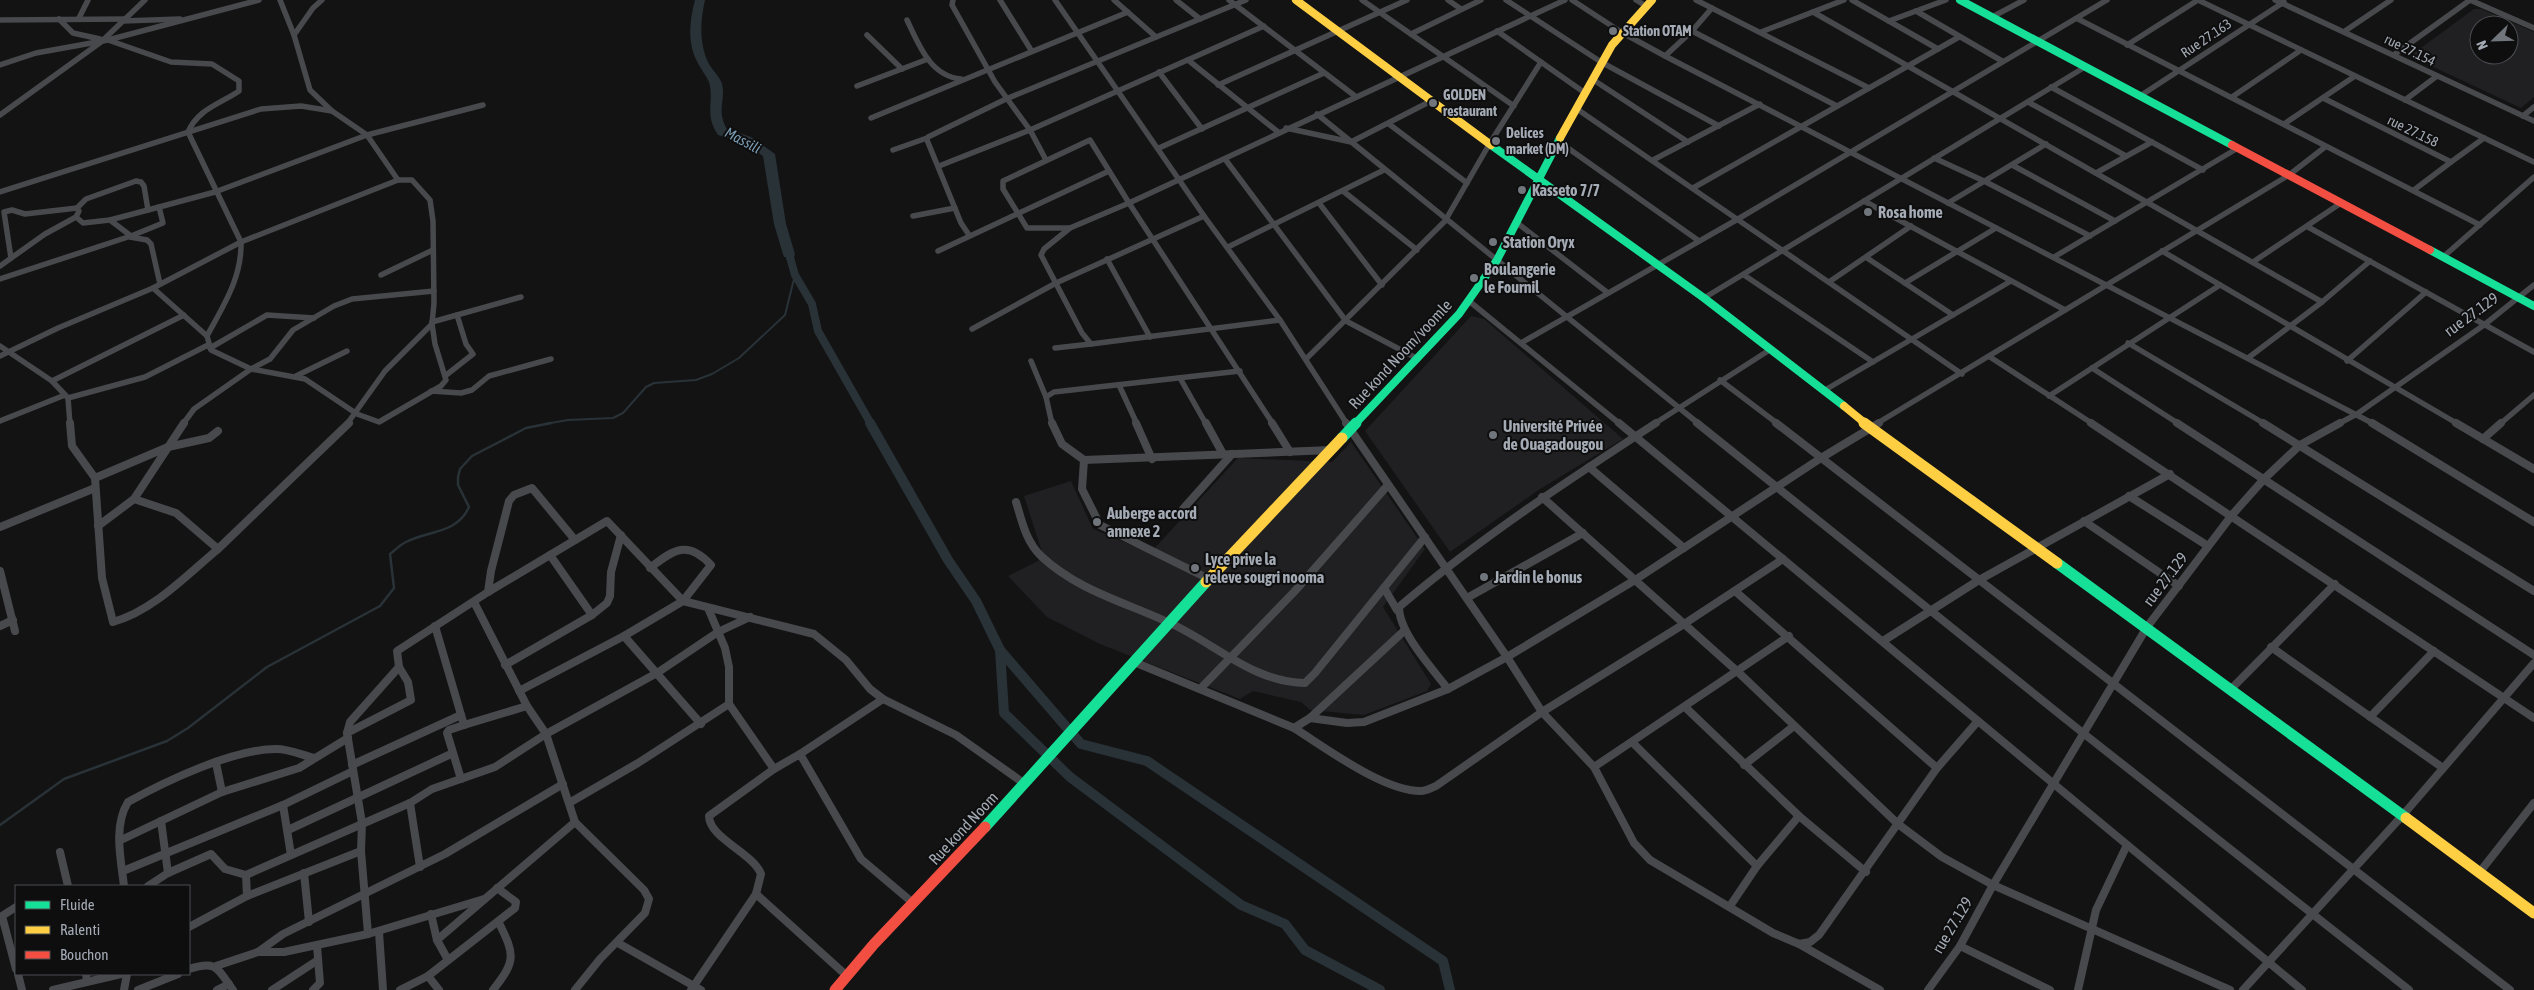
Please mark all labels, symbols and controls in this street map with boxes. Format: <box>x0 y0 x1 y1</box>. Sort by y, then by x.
street label: Rue 27.163 <box>2178 15 2234 61</box>
north arrow <box>2469 15 2519 65</box>
place label: Station OTAM <box>1623 23 1692 39</box>
marker: Station OTAM <box>1607 25 1619 37</box>
street label: rue 27.154 <box>2382 31 2438 69</box>
text: N <box>2473 38 2491 52</box>
place label: GOLDEN restaurant <box>1443 87 1497 119</box>
marker: GOLDEN restaurant <box>1427 97 1439 109</box>
street label: rue 27.158 <box>2385 112 2441 150</box>
water label: Massili <box>722 123 764 157</box>
place label: Delices market (DM) <box>1506 125 1569 157</box>
marker: Delices market (DM) <box>1490 135 1502 147</box>
place label: Kasseto 7/7 <box>1532 181 1600 199</box>
marker: Kasseto 7/7 <box>1516 184 1528 196</box>
place label: Rosa home <box>1878 203 1943 221</box>
marker: Rosa home <box>1862 206 1874 218</box>
place label: Station Oryx <box>1503 233 1575 251</box>
marker: Station Oryx <box>1487 236 1499 248</box>
place label: Boulangerie le Fournil <box>1484 260 1556 296</box>
marker: Boulangerie le Fournil <box>1468 272 1480 284</box>
street label: rue 27.129 <box>2440 288 2502 340</box>
street label: Rue kond Noom/voomle <box>1345 296 1455 412</box>
place label: Université Privée de Ouagadougou <box>1503 417 1603 453</box>
marker: Université Privée de Ouagadougou <box>1487 429 1499 441</box>
place label: Auberge accord annexe 2 <box>1106 504 1197 540</box>
marker: Auberge accord annexe 2 <box>1091 516 1103 528</box>
street label: rue 27.129 <box>2139 549 2191 609</box>
place label: Lyce prive la releve sougri nooma <box>1205 550 1324 586</box>
marker: Lyce prive la releve sougri nooma <box>1189 562 1201 574</box>
place label: Jardin le bonus <box>1493 568 1583 586</box>
marker: Jardin le bonus <box>1478 571 1490 583</box>
street label: Rue kond Noom <box>925 788 1001 868</box>
legend <box>15 885 190 975</box>
street label: rue 27.129 <box>1928 894 1976 956</box>
text: Fluide <box>60 896 95 913</box>
text: Ralenti <box>60 921 100 938</box>
text: Bouchon <box>60 946 109 963</box>

